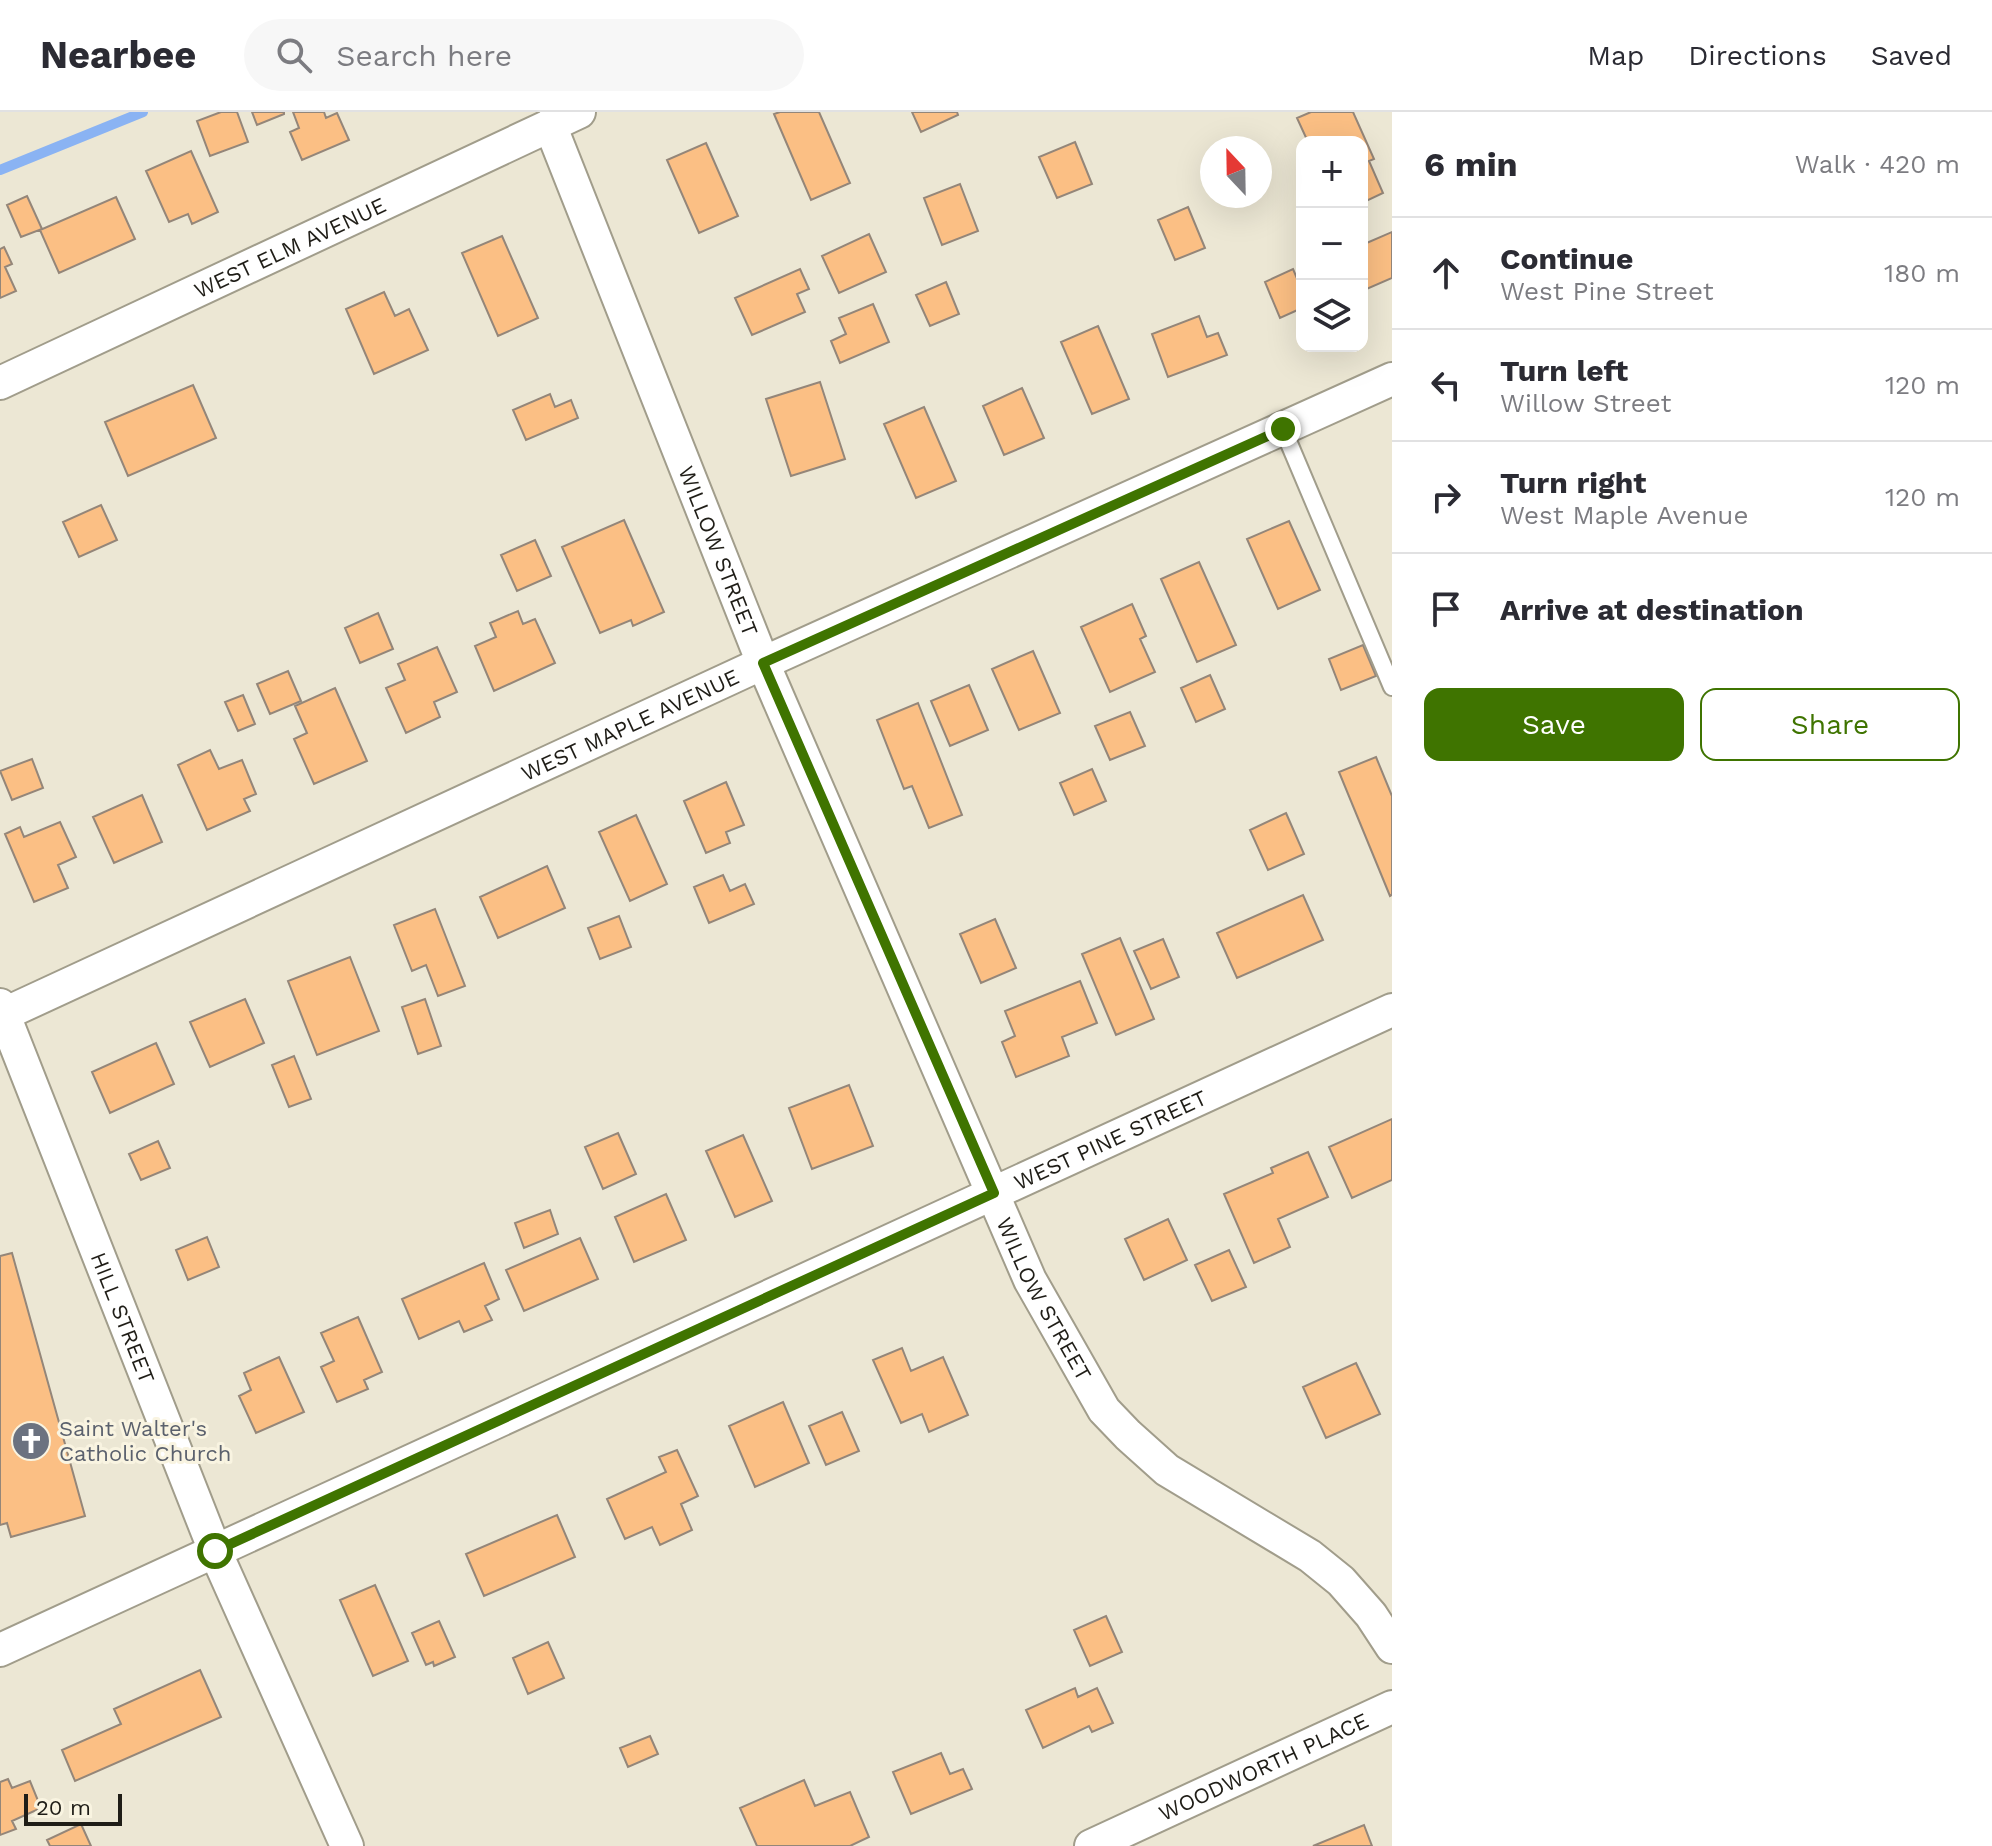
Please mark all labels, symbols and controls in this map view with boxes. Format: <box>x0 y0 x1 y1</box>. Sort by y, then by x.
search box <box>244 19 804 91</box>
text: Nearbee <box>40 33 196 77</box>
icon: search <box>272 33 316 77</box>
text: Search here <box>336 38 512 73</box>
text: Map <box>1587 39 1644 72</box>
text: Directions <box>1688 39 1827 72</box>
text: Saved <box>1871 39 1952 72</box>
north arrow <box>1200 136 1272 208</box>
map controls <box>1296 136 1368 352</box>
button: + <box>1296 136 1368 208</box>
text: 6 min <box>1424 144 1518 184</box>
text: Walk · 420 m <box>1795 149 1960 179</box>
street label: WEST ELM AVENUE <box>190 192 390 303</box>
button: − <box>1296 208 1368 280</box>
text: Continue <box>1500 241 1633 276</box>
icon: ahead <box>1424 251 1468 295</box>
text: 180 m <box>1884 258 1960 288</box>
text: West Pine Street <box>1500 276 1714 306</box>
button: layers <box>1296 280 1368 352</box>
text: Turn left <box>1500 353 1628 388</box>
icon: left <box>1424 363 1468 407</box>
text: 120 m <box>1885 370 1960 400</box>
text: Willow Street <box>1500 388 1671 418</box>
route end <box>1265 411 1301 447</box>
street label: WILLOW STREET <box>674 462 763 639</box>
text: Turn right <box>1500 465 1646 500</box>
icon: right <box>1424 475 1468 519</box>
text: 120 m <box>1885 482 1960 512</box>
text: West Maple Avenue <box>1500 500 1748 530</box>
icon: arrive <box>1424 587 1468 631</box>
text: Arrive at destination <box>1500 592 1804 627</box>
street label: WEST MAPLE AVENUE <box>517 664 743 786</box>
button: Save <box>1424 688 1684 761</box>
button: Share <box>1700 688 1960 761</box>
street label: WEST PINE STREET <box>1010 1084 1211 1195</box>
street label: WILLOW STREET <box>992 1213 1097 1385</box>
street label: HILL STREET <box>86 1249 160 1387</box>
place label: Saint Walter's Catholic Church <box>59 1416 231 1466</box>
church icon: Saint Walter's Catholic Church <box>10 1420 52 1462</box>
route start <box>197 1533 233 1569</box>
street label: WOODWORTH PLACE <box>1155 1707 1372 1825</box>
scale bar <box>24 1790 122 1826</box>
text: 20 m <box>36 1795 91 1820</box>

